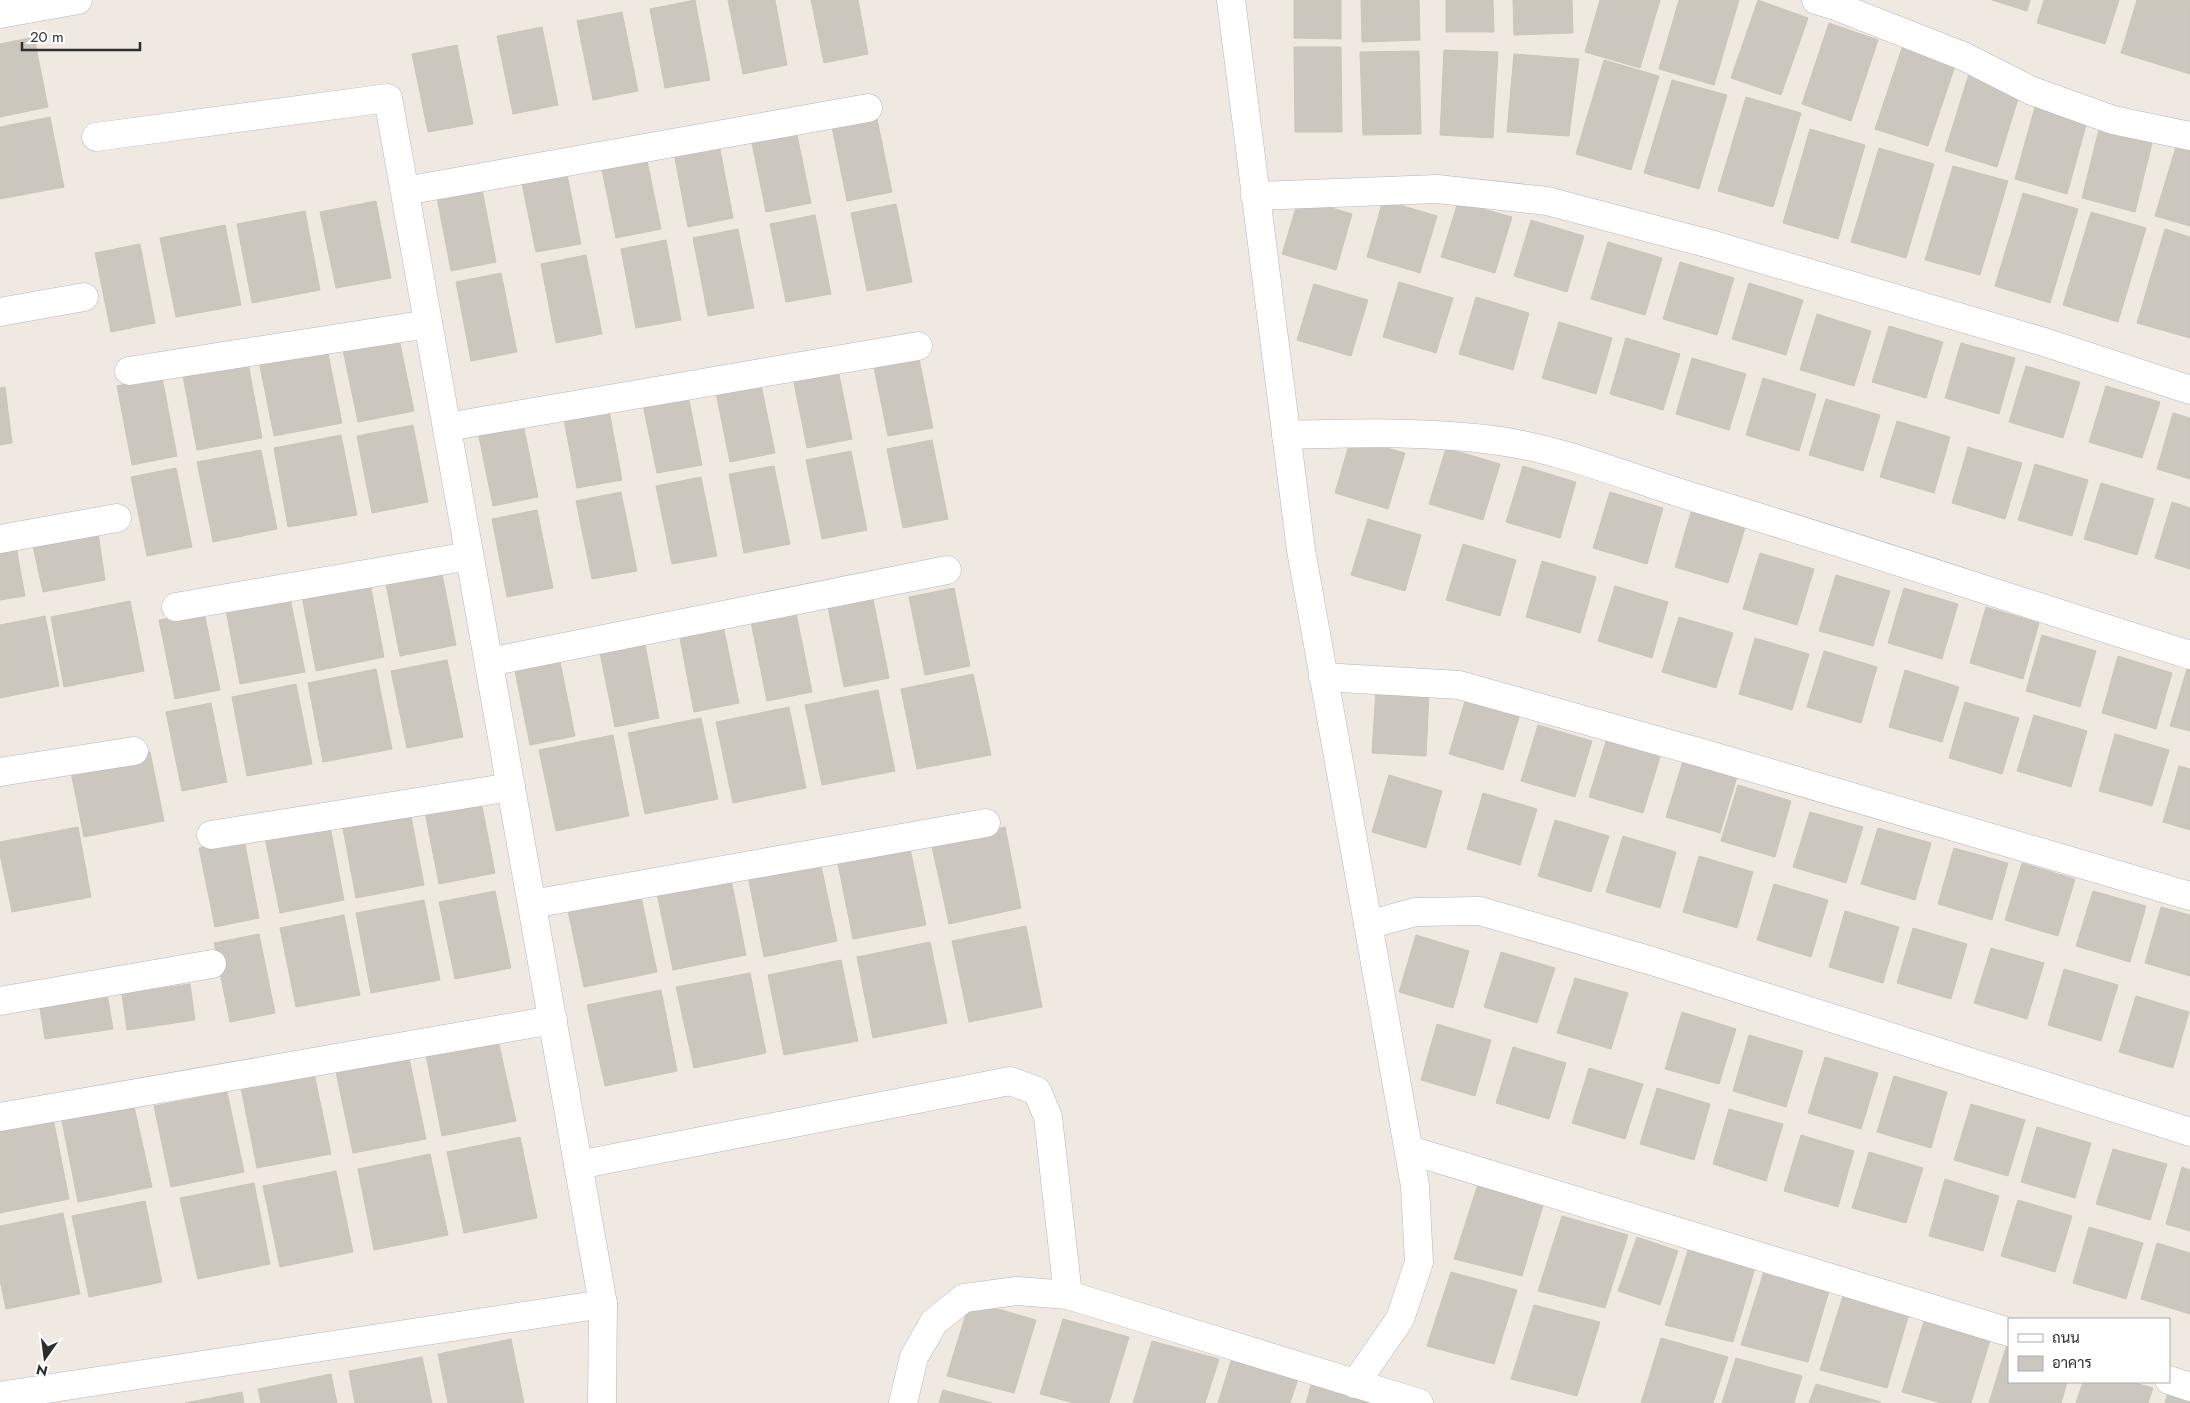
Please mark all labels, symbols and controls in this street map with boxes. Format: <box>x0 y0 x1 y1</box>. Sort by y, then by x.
scale bar <box>22 20 140 52</box>
text: 20 m <box>30 26 64 48</box>
legend <box>2008 1318 2170 1383</box>
text: ถนน <box>2052 1327 2080 1349</box>
north arrow <box>20 1333 70 1383</box>
text: อาคาร <box>2052 1352 2092 1374</box>
text: N <box>34 1360 50 1382</box>

